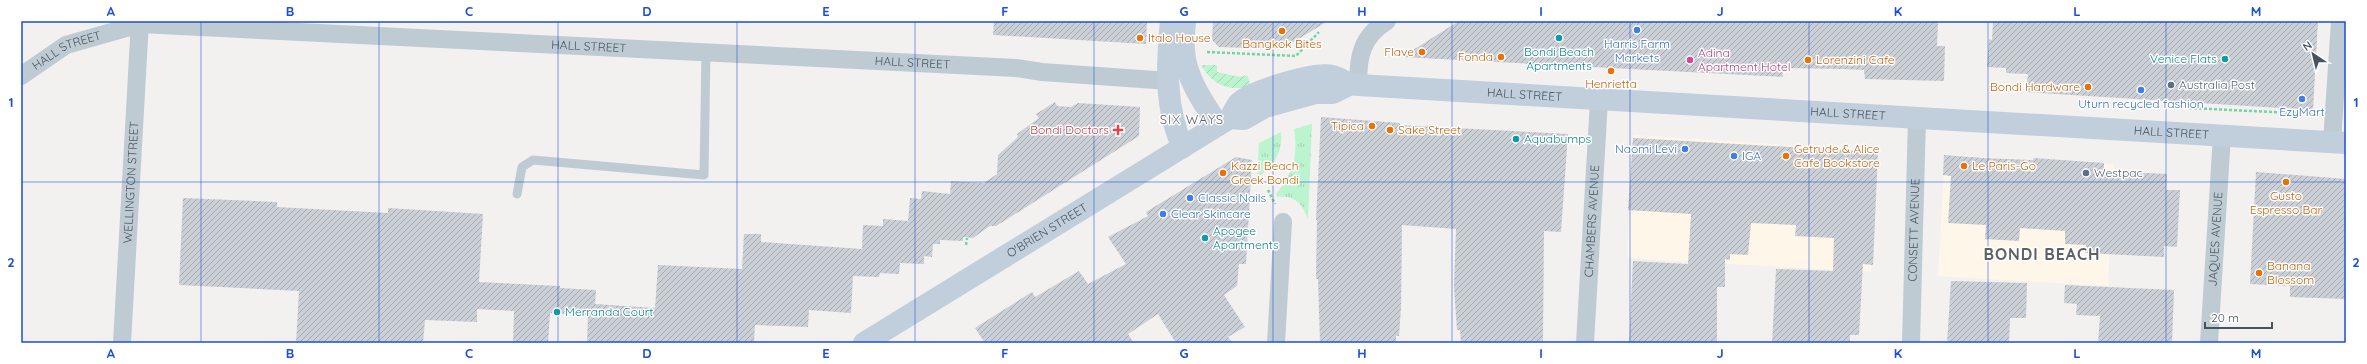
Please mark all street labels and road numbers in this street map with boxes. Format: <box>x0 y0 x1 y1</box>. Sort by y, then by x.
street label: HALL STREET <box>29 27 103 73</box>
street label: HALL STREET <box>551 37 627 55</box>
street label: HALL STREET <box>874 53 951 72</box>
street label: HALL STREET <box>1486 85 1563 104</box>
street label: HALL STREET <box>1810 104 1886 123</box>
street label: WELLINGTON STREET <box>120 121 141 244</box>
street label: HALL STREET <box>2133 123 2210 142</box>
street label: CHAMBERS AVENUE <box>1581 164 1602 278</box>
street label: CONSETT AVENUE <box>1905 178 1922 282</box>
street label: JAQUES AVENUE <box>2205 191 2225 287</box>
street label: O'BRIEN STREET <box>1004 199 1090 261</box>

